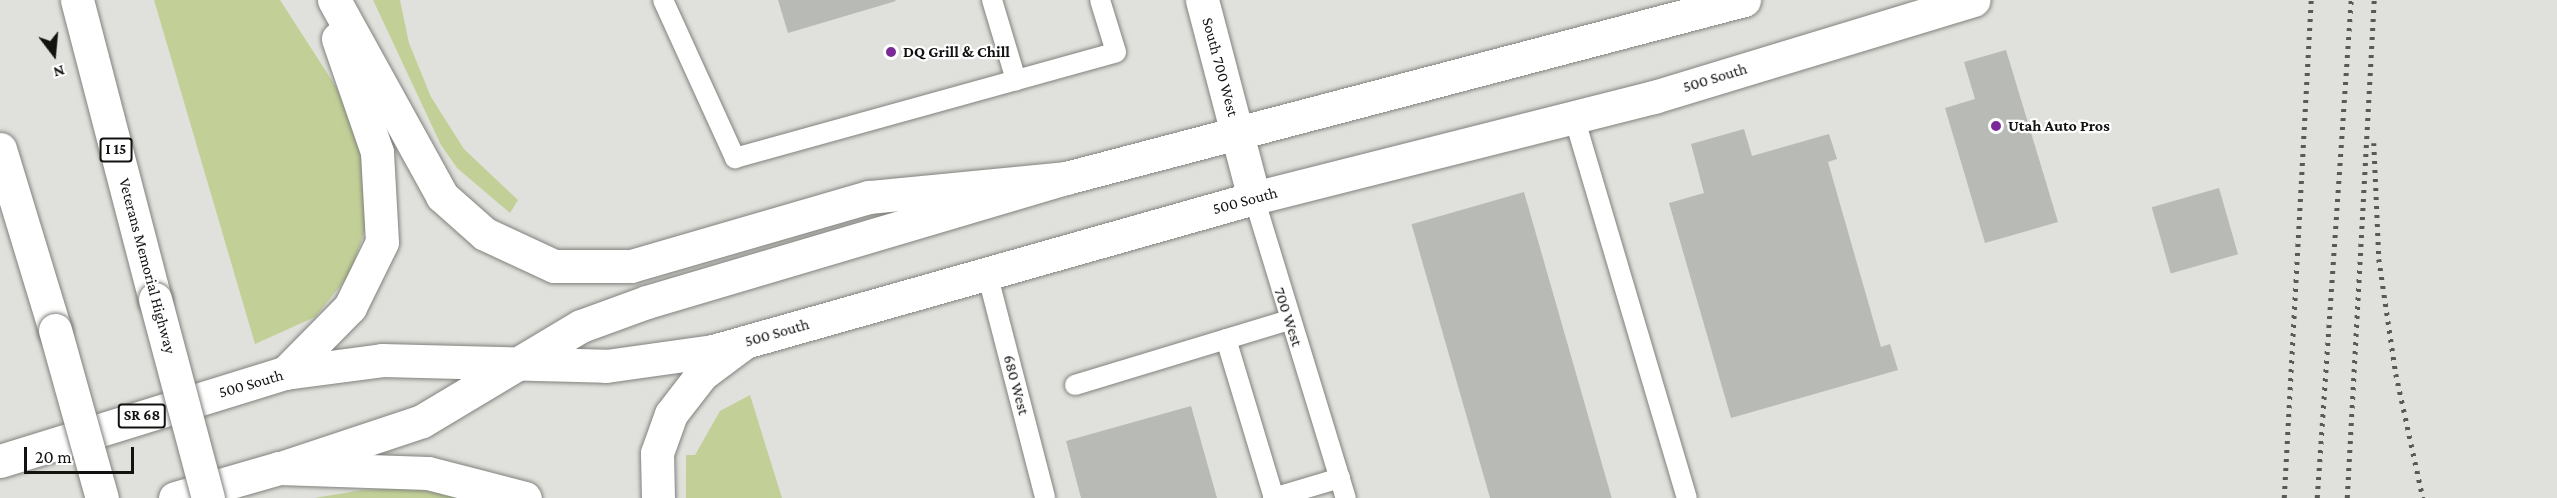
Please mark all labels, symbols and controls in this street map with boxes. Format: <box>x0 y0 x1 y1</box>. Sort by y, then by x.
street label: South 700 West <box>1198 15 1242 119</box>
north arrow <box>24 24 84 84</box>
place label: DQ Grill & Chill <box>903 42 1010 62</box>
marker: DQ Grill & Chill <box>884 45 898 59</box>
street label: 500 South <box>1680 59 1750 97</box>
text: N <box>52 62 67 81</box>
place label: Utah Auto Pros <box>2008 116 2110 136</box>
marker: Utah Auto Pros <box>1989 119 2003 133</box>
road number: I 15 <box>100 138 132 162</box>
street label: Veterans Memorial Highway <box>114 176 180 356</box>
street label: 500 South <box>1210 183 1280 219</box>
street label: 700 West <box>1269 285 1307 349</box>
street label: 500 South <box>742 315 812 351</box>
street label: 680 West <box>999 353 1033 417</box>
street label: 500 South <box>216 366 286 402</box>
road number: SR 68 <box>116 404 168 428</box>
scale bar <box>27 435 136 473</box>
text: 20 m <box>35 447 72 467</box>

